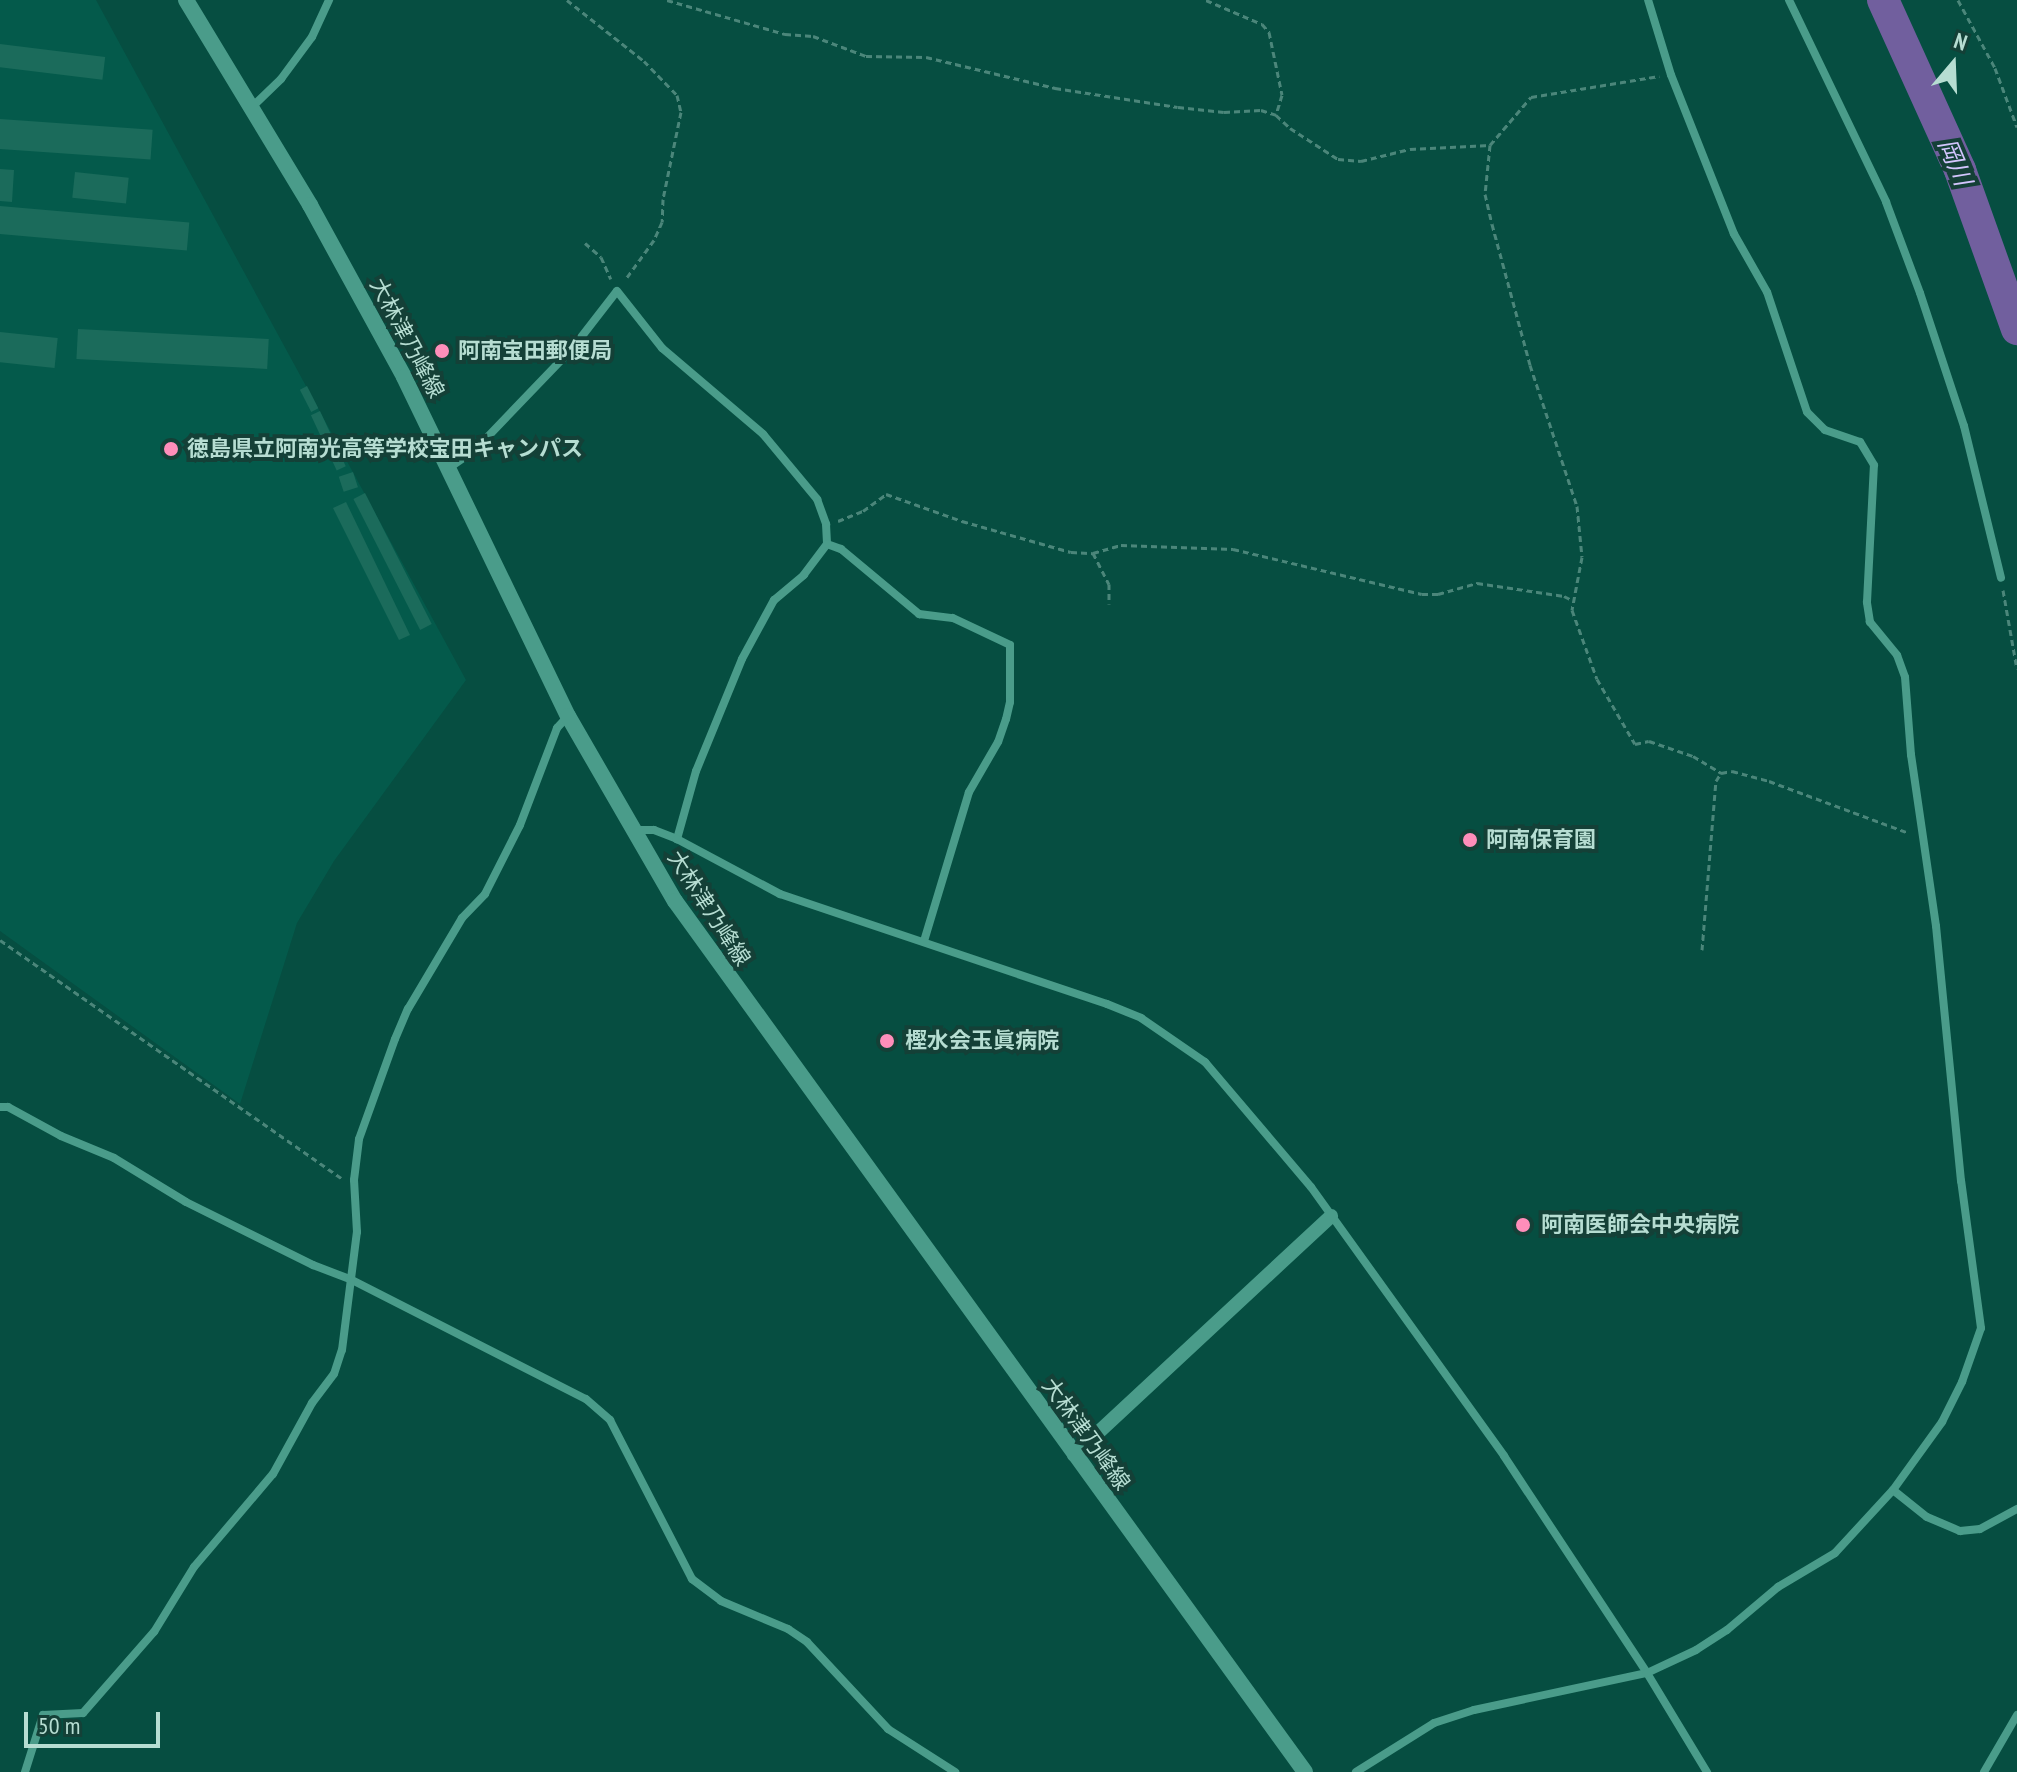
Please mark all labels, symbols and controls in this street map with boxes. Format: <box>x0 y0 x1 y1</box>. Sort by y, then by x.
north arrow <box>1913 24 1993 104</box>
text: N <box>1951 26 1971 56</box>
water label: 岡川 <box>1932 134 1978 190</box>
street label: 大林津乃峰線 <box>364 274 450 402</box>
place label: 阿南宝田郵便局 <box>458 338 612 364</box>
marker: 阿南宝田郵便局 <box>433 342 451 360</box>
place label: 徳島県立阿南光高等学校宝田キャンパス <box>187 436 583 462</box>
marker: 徳島県立阿南光高等学校宝田キャンパス <box>162 440 180 458</box>
place label: 阿南保育園 <box>1486 827 1596 853</box>
marker: 阿南保育園 <box>1461 831 1479 849</box>
street label: 大林津乃峰線 <box>662 845 756 971</box>
place label: 樫水会玉眞病院 <box>905 1028 1059 1054</box>
marker: 樫水会玉眞病院 <box>876 1030 898 1052</box>
place label: 阿南医師会中央病院 <box>1541 1212 1739 1238</box>
marker: 阿南医師会中央病院 <box>1512 1214 1534 1236</box>
street label: 大林津乃峰線 <box>1037 1373 1135 1495</box>
scale bar <box>28 1696 164 1746</box>
text: 50 m <box>38 1710 80 1741</box>

